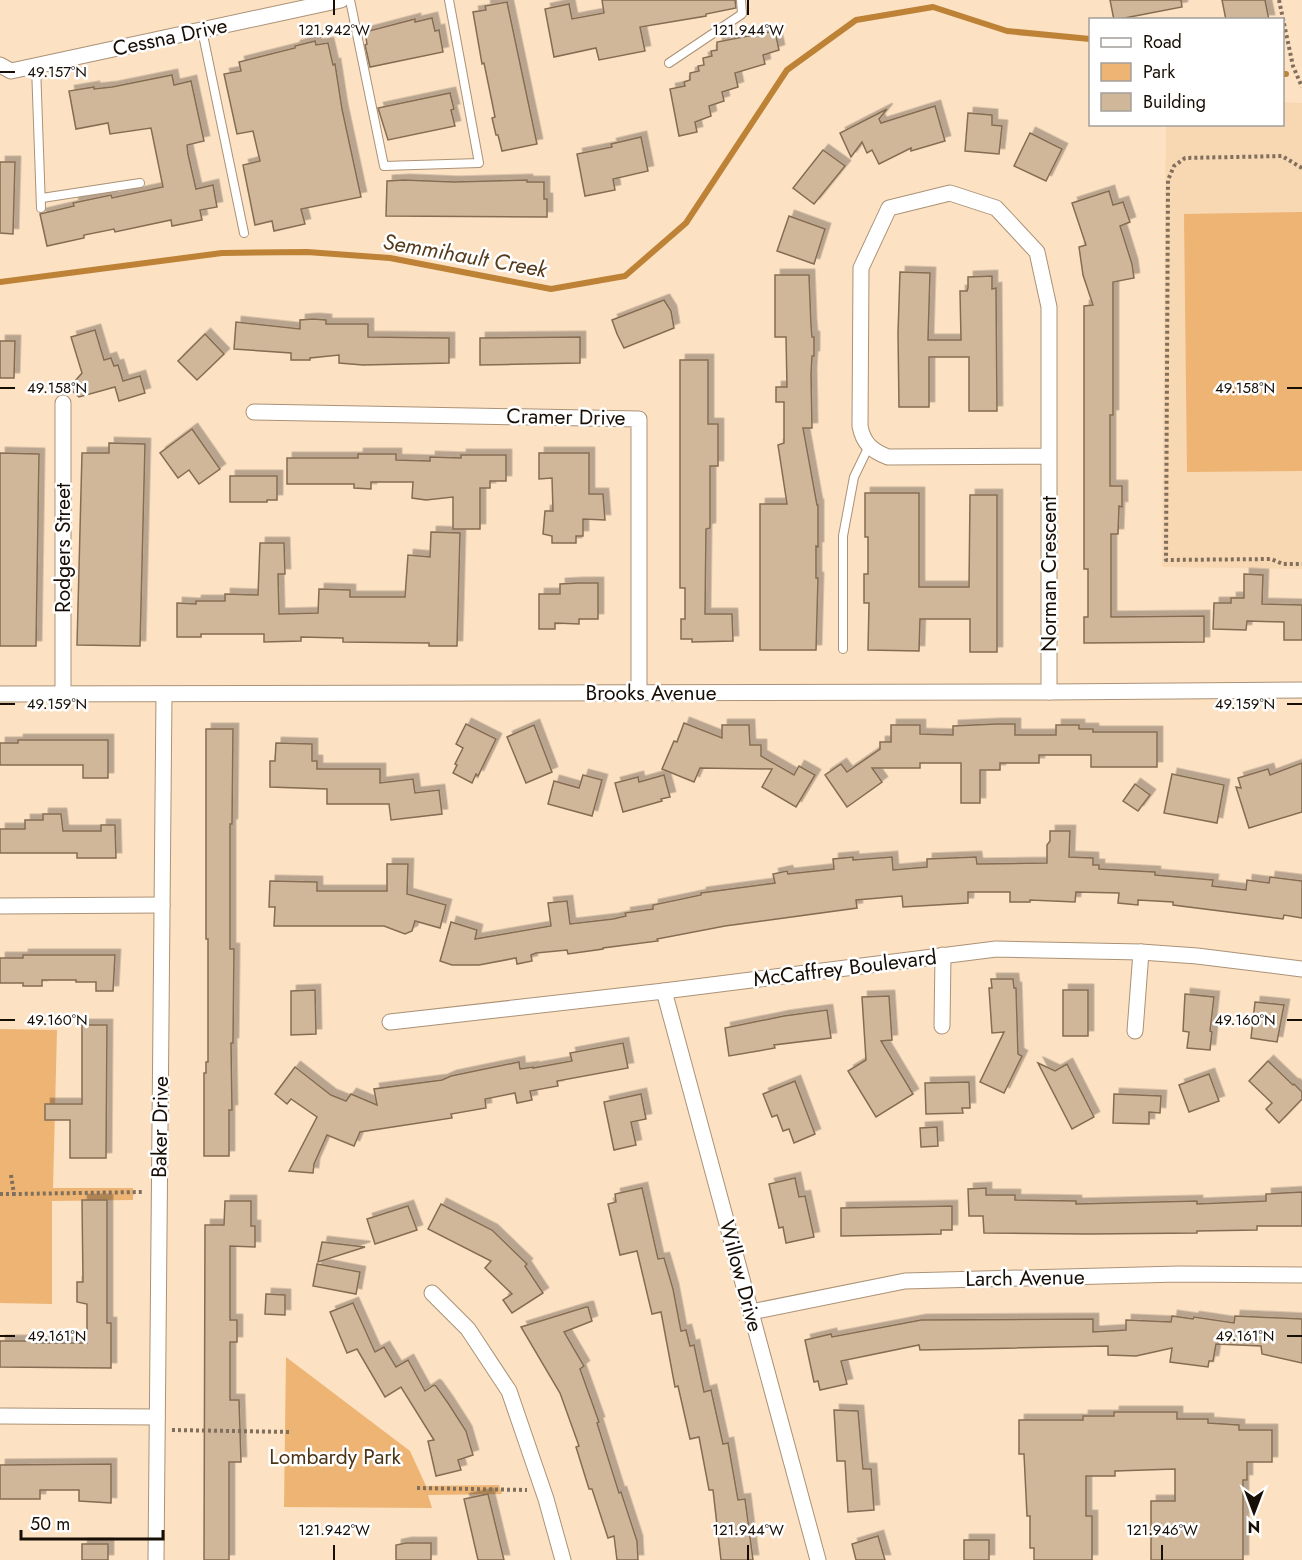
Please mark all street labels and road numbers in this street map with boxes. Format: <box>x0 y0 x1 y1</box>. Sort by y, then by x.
street label: Cessna Drive <box>110 10 230 64</box>
street label: Cramer Drive <box>506 401 626 433</box>
street label: Rodgers Street <box>48 483 78 613</box>
street label: Norman Crescent <box>1034 496 1064 652</box>
street label: Brooks Avenue <box>586 678 717 708</box>
street label: McCaffrey Boulevard <box>752 942 938 994</box>
street label: Baker Drive <box>144 1076 176 1178</box>
street label: Willow Drive <box>712 1217 770 1335</box>
street label: Larch Avenue <box>965 1262 1085 1294</box>

